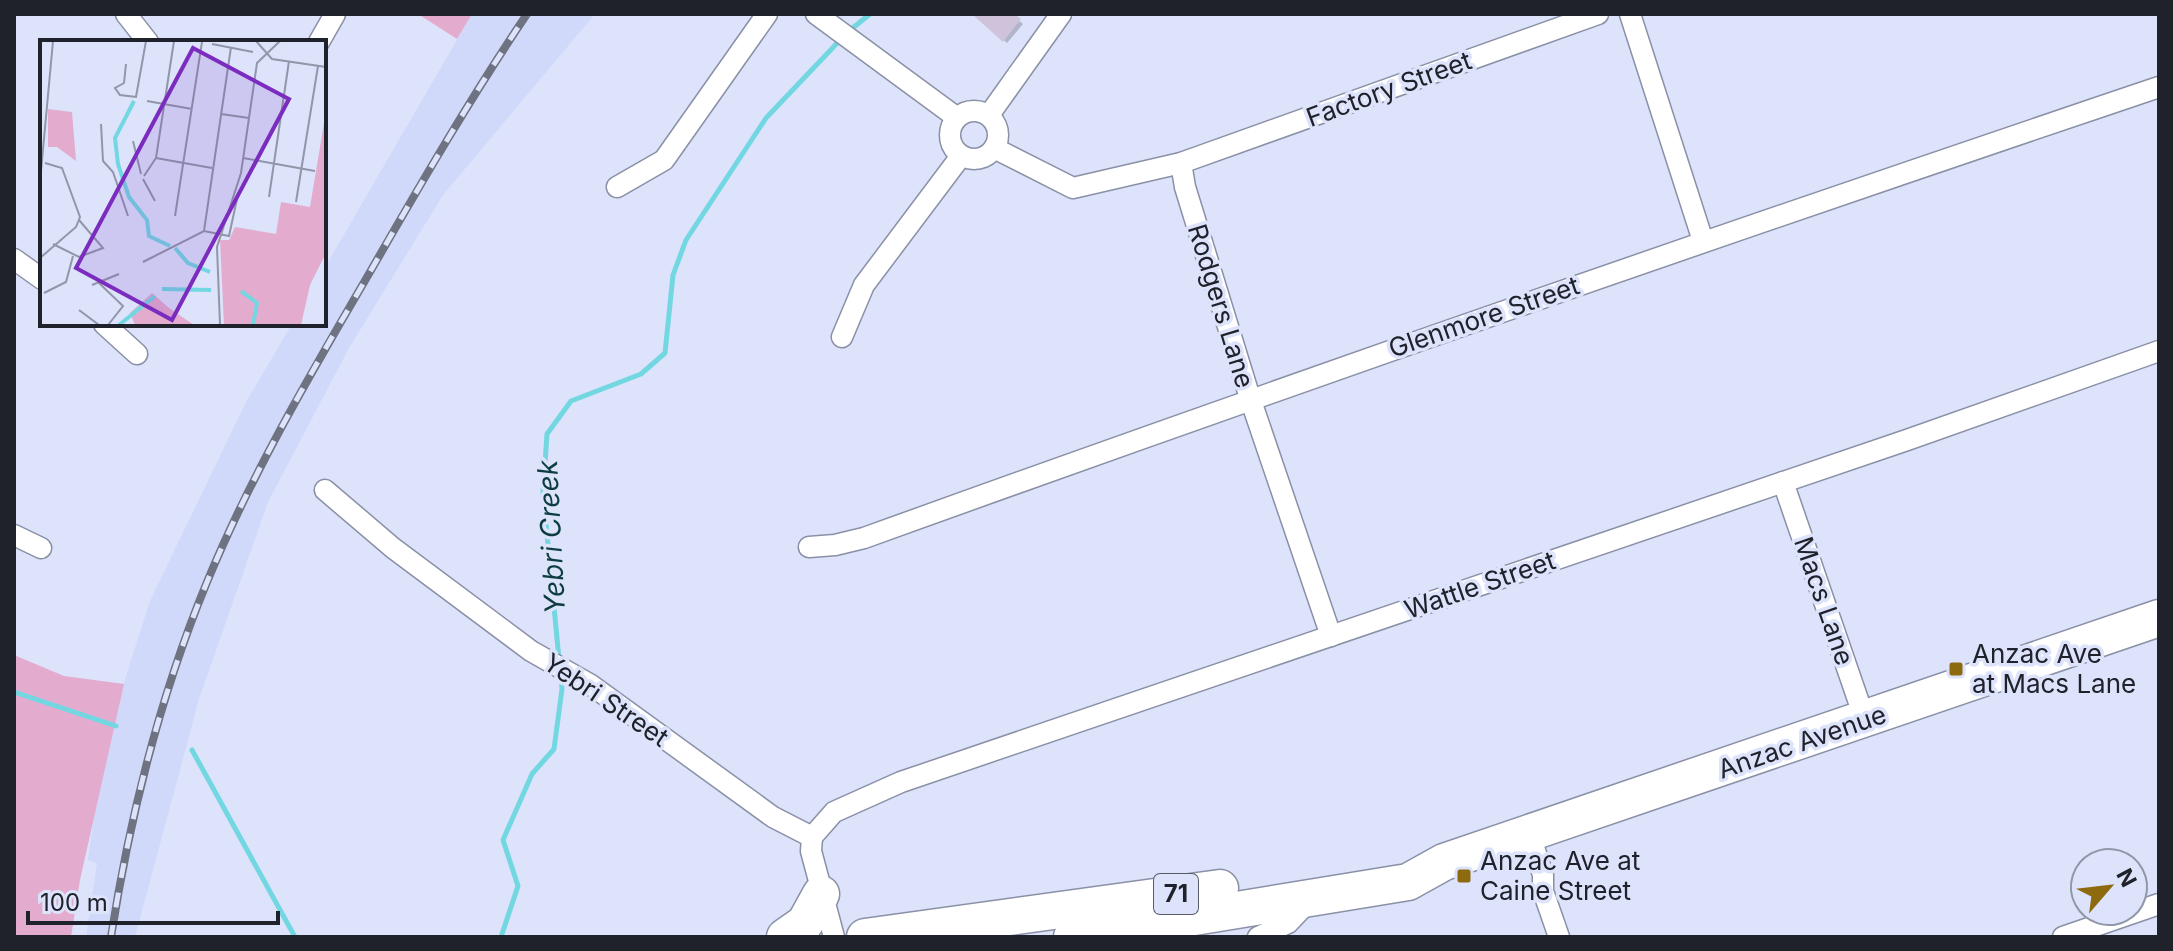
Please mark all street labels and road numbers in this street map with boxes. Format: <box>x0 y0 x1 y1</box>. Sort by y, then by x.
street label: Factory Street <box>1302 44 1476 133</box>
street label: Rodgers Lane <box>1182 220 1261 391</box>
street label: Glenmore Street <box>1384 269 1583 364</box>
street label: Macs Lane <box>1788 533 1861 669</box>
street label: Wattle Street <box>1400 544 1559 625</box>
street label: Yebri Street <box>538 646 675 753</box>
street label: Anzac Avenue <box>1714 698 1890 785</box>
road number: 71 <box>1154 874 1198 914</box>

